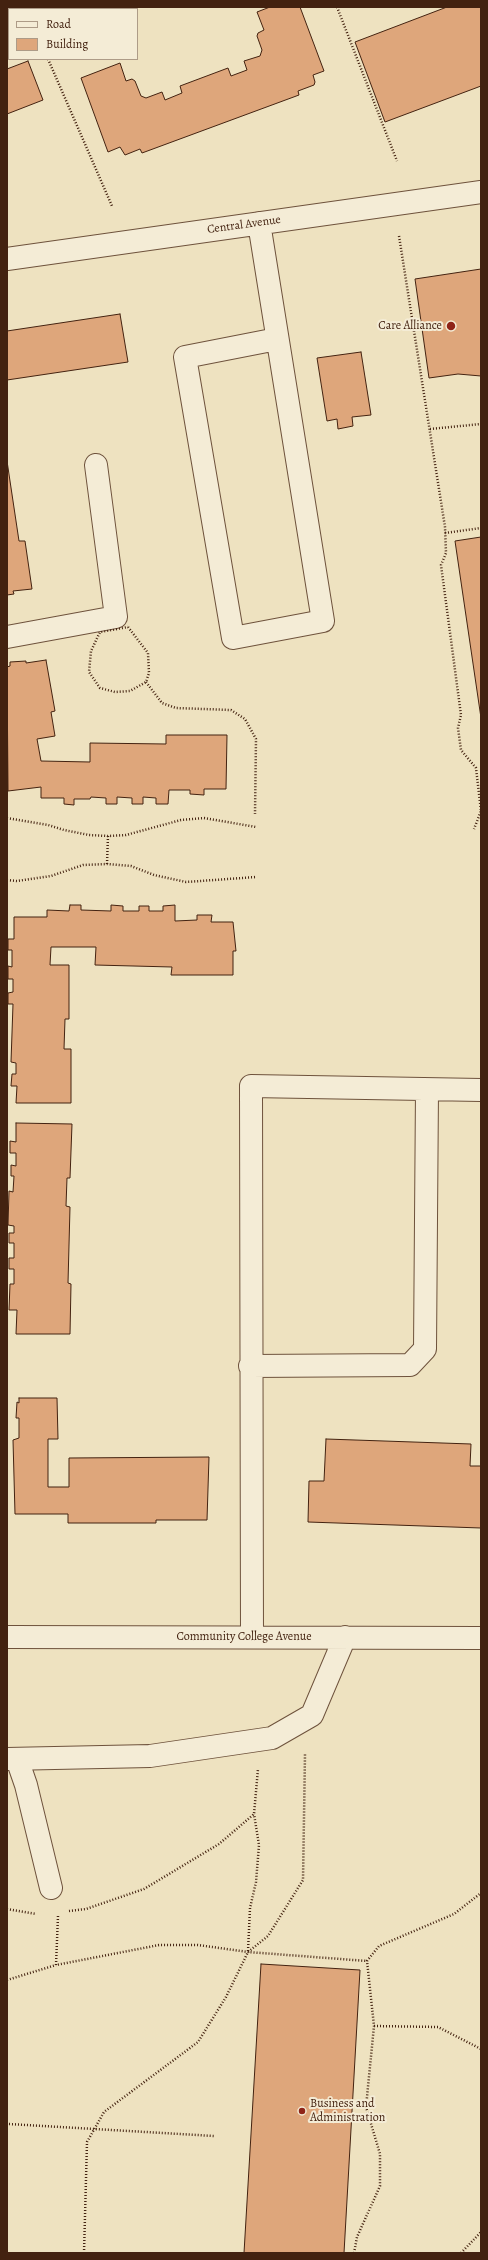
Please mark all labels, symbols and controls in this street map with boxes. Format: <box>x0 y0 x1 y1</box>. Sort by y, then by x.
legend <box>8 8 138 60</box>
text: Road <box>46 16 71 32</box>
text: Building <box>46 36 88 52</box>
street label: Central Avenue <box>206 213 282 237</box>
place label: Care Alliance <box>378 319 442 333</box>
marker: Care Alliance <box>445 320 457 332</box>
street label: Community College Avenue <box>176 1630 312 1644</box>
place label: Business and Administration <box>310 2097 385 2125</box>
marker: Business and Administration <box>297 2106 307 2116</box>

